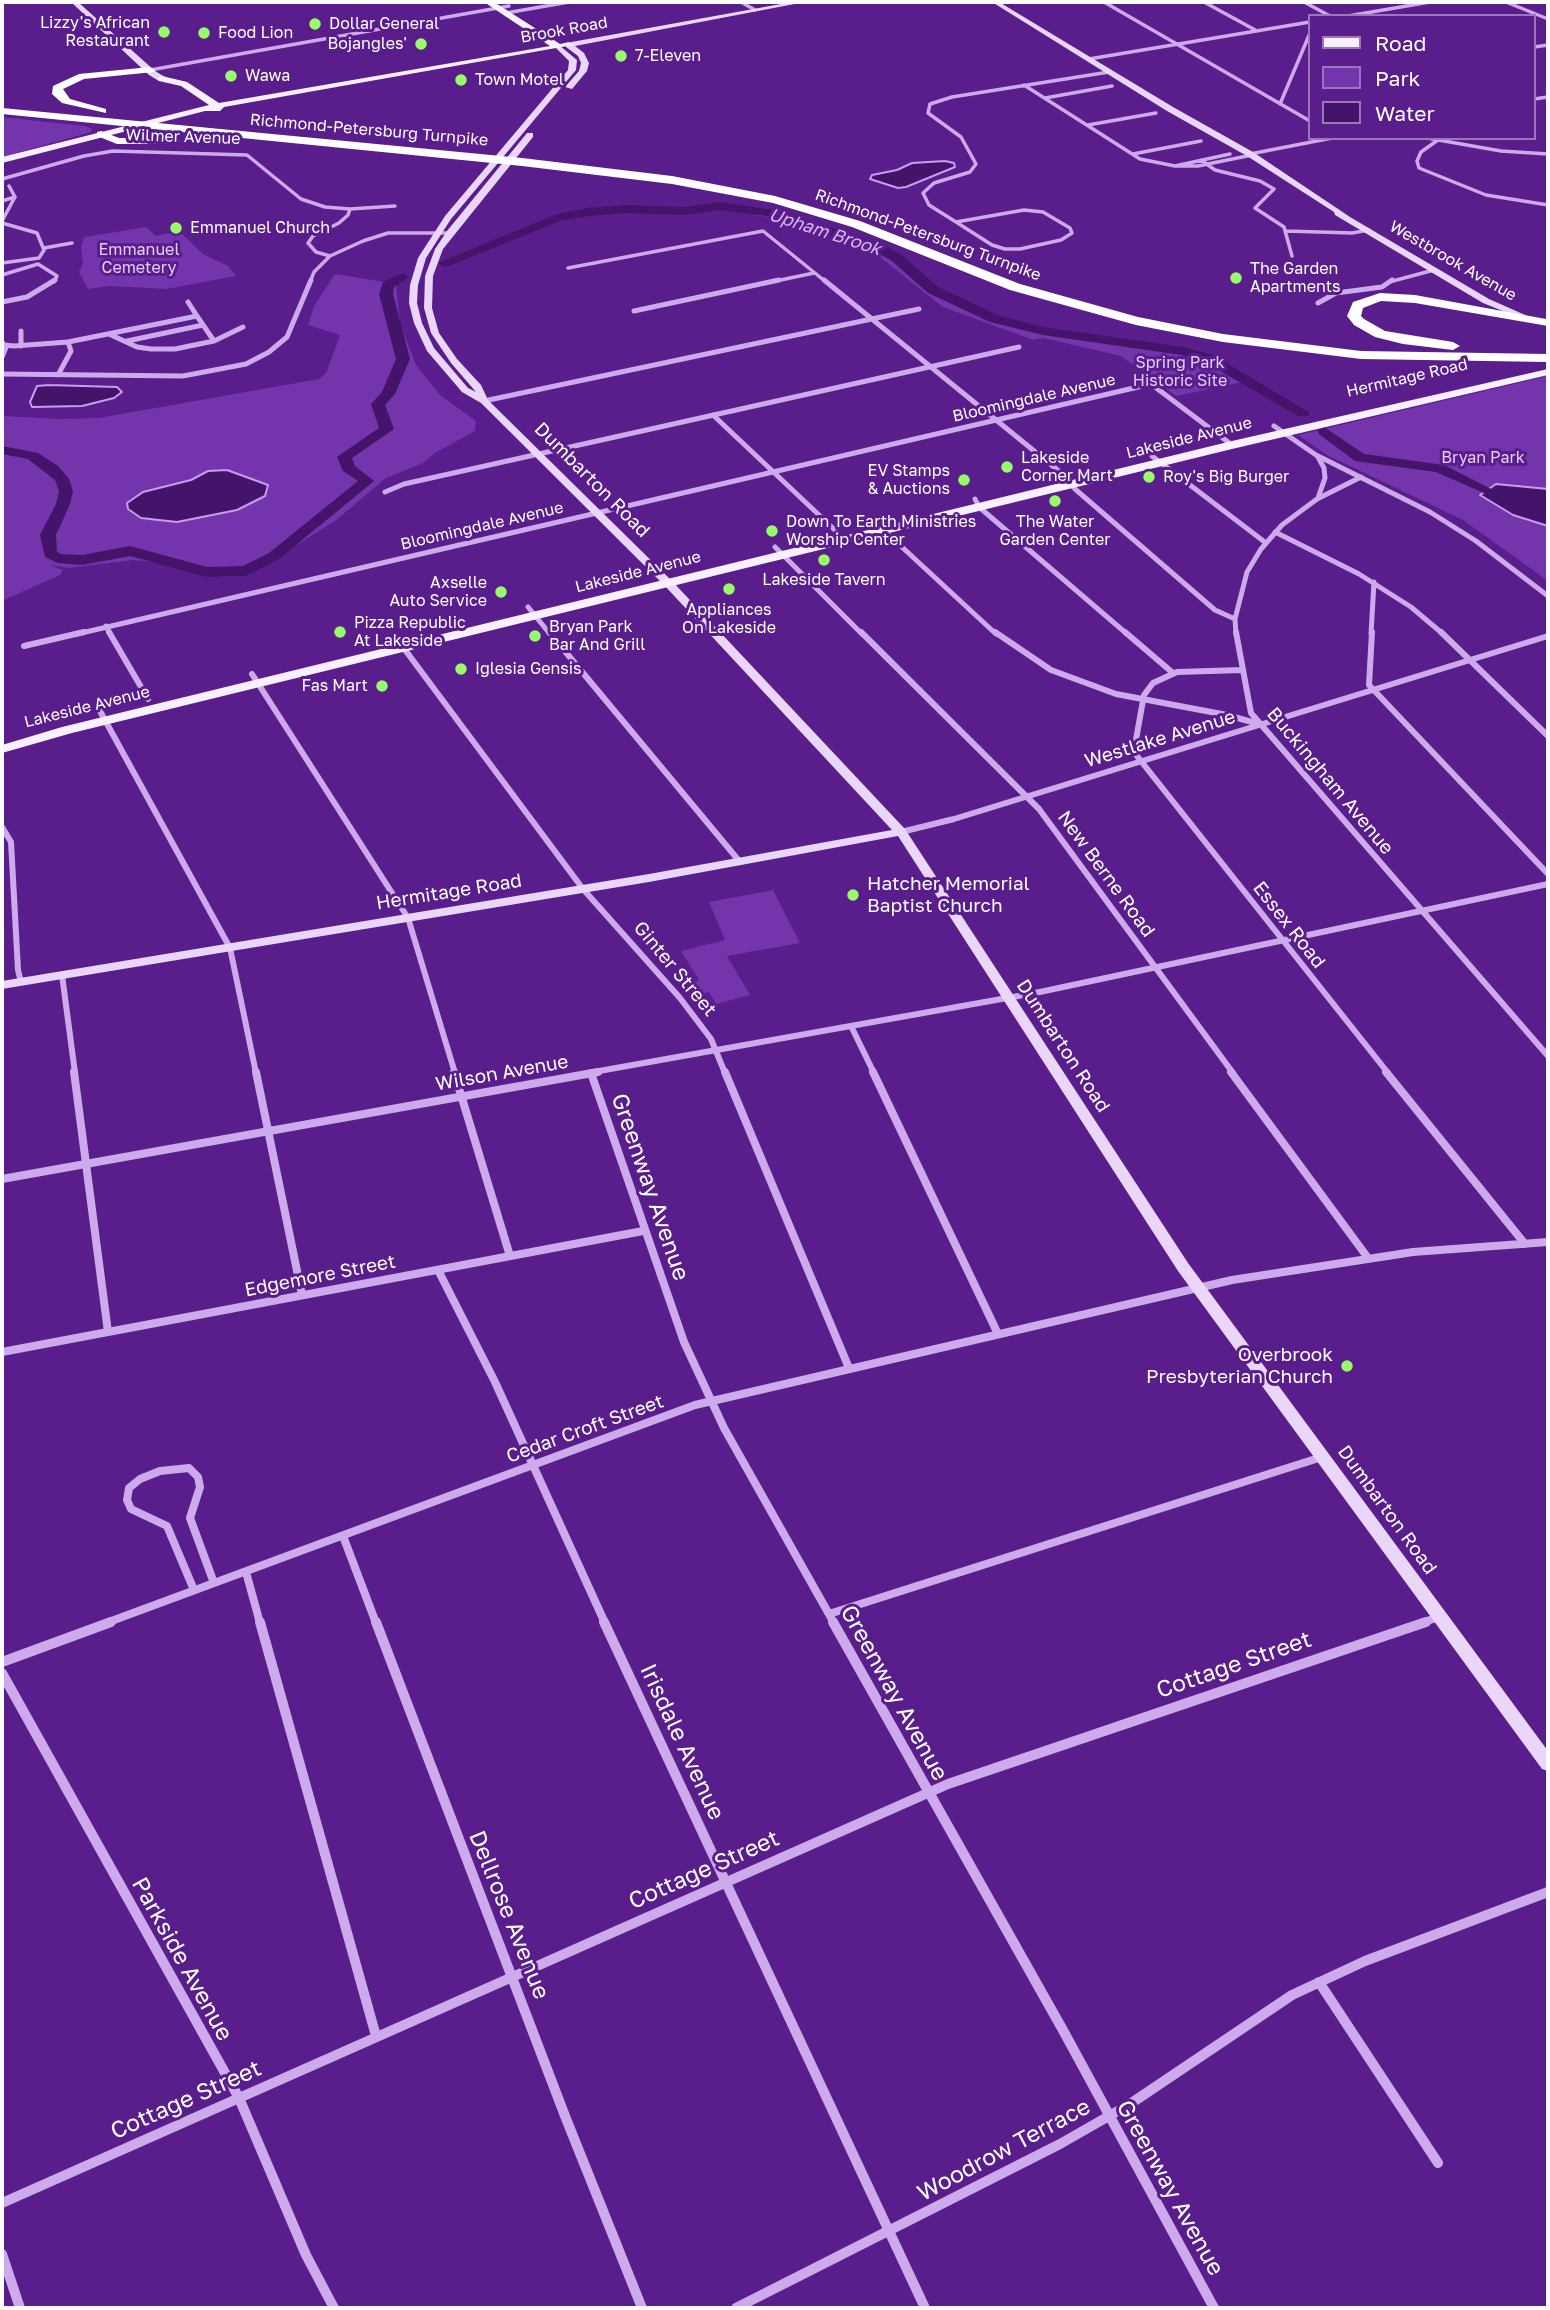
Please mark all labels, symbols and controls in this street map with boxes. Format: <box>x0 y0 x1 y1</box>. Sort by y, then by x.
place label: Lizzy's African Restaurant <box>40 13 150 51</box>
street label: Brook Road <box>519 13 609 47</box>
place label: Dollar General <box>329 14 439 34</box>
legend <box>1308 14 1536 140</box>
marker: Dollar General <box>307 16 323 32</box>
place label: Food Lion <box>218 23 293 43</box>
marker: Lizzy's African Restaurant <box>156 24 172 40</box>
marker: Food Lion <box>196 25 212 41</box>
text: Road <box>1375 30 1426 56</box>
place label: Bojangles' <box>327 34 407 54</box>
marker: Bojangles' <box>413 36 429 52</box>
place label: 7-Eleven <box>635 46 701 66</box>
marker: 7-Eleven <box>613 48 629 64</box>
text: Park <box>1375 65 1420 91</box>
place label: Wawa <box>245 66 290 86</box>
marker: Wawa <box>223 68 239 84</box>
place label: Town Motel <box>475 70 564 90</box>
marker: Town Motel <box>453 72 469 88</box>
text: Water <box>1375 100 1435 126</box>
street label: Richmond-Petersburg Turnpike <box>249 110 489 150</box>
street label: Wilmer Avenue <box>125 125 241 149</box>
street label: Richmond-Petersburg Turnpike <box>812 185 1044 285</box>
water label: Upham Brook <box>766 204 884 260</box>
street label: Westbrook Avenue <box>1386 217 1520 305</box>
place label: Emmanuel Church <box>190 218 330 238</box>
marker: Emmanuel Church <box>168 220 184 236</box>
park label: Emmanuel Cemetery <box>98 240 180 278</box>
place label: The Garden Apartments <box>1250 259 1341 297</box>
marker: The Garden Apartments <box>1228 270 1244 286</box>
park label: Spring Park Historic Site <box>1133 353 1227 391</box>
street label: Hermitage Road <box>1344 355 1470 401</box>
street label: Bloomingdale Avenue <box>951 370 1117 426</box>
street label: Lakeside Avenue <box>1124 413 1254 463</box>
street label: Dumbarton Road <box>530 418 654 542</box>
place label: Lakeside Corner Mart <box>1021 448 1113 486</box>
park label: Bryan Park <box>1441 448 1525 468</box>
marker: Lakeside Corner Mart <box>999 459 1015 475</box>
place label: EV Stamps & Auctions <box>868 461 950 499</box>
place label: Roy's Big Burger <box>1163 467 1289 487</box>
marker: Roy's Big Burger <box>1141 469 1157 485</box>
marker: EV Stamps & Auctions <box>956 472 972 488</box>
marker: The Water Garden Center <box>1047 493 1063 509</box>
street label: Bloomingdale Avenue <box>399 498 565 554</box>
place label: Down To Earth Ministries Worship Center <box>786 512 976 550</box>
place label: The Water Garden Center <box>999 512 1111 550</box>
marker: Down To Earth Ministries Worship Center <box>764 523 780 539</box>
street label: Lakeside Avenue <box>573 547 703 597</box>
marker: Lakeside Tavern <box>816 552 832 568</box>
place label: Lakeside Tavern <box>762 570 886 590</box>
place label: Axselle Auto Service <box>389 573 487 611</box>
marker: Appliances On Lakeside <box>721 581 737 597</box>
marker: Axselle Auto Service <box>493 584 509 600</box>
place label: Appliances On Lakeside <box>682 600 776 638</box>
place label: Pizza Republic At Lakeside <box>354 613 466 651</box>
place label: Bryan Park Bar And Grill <box>549 617 645 655</box>
marker: Pizza Republic At Lakeside <box>332 624 348 640</box>
marker: Bryan Park Bar And Grill <box>527 628 543 644</box>
place label: Iglesia Gensis <box>475 659 582 679</box>
marker: Iglesia Gensis <box>453 661 469 677</box>
place label: Fas Mart <box>302 676 368 696</box>
marker: Fas Mart <box>374 678 390 694</box>
street label: Lakeside Avenue <box>22 682 152 732</box>
street label: Buckingham Avenue <box>1262 703 1398 859</box>
street label: Westlake Avenue <box>1082 705 1238 773</box>
street label: New Berne Road <box>1053 806 1159 942</box>
street label: Hermitage Road <box>375 869 523 915</box>
place label: Hatcher Memorial Baptist Church <box>867 873 1030 917</box>
street label: Essex Road <box>1248 877 1330 973</box>
marker: Hatcher Memorial Baptist Church <box>845 887 861 903</box>
street label: Ginter Street <box>629 917 721 1021</box>
street label: Dumbarton Road <box>1012 975 1114 1117</box>
street label: Wilson Avenue <box>434 1050 570 1096</box>
street label: Greenway Avenue <box>605 1090 695 1284</box>
street label: Edgemore Street <box>243 1250 397 1302</box>
place label: Overbrook Presbyterian Church <box>1146 1344 1333 1388</box>
marker: Overbrook Presbyterian Church <box>1339 1358 1355 1374</box>
street label: Cedar Croft Street <box>503 1390 667 1468</box>
street label: Dumbarton Road <box>1333 1441 1441 1579</box>
street label: Greenway Avenue <box>834 1601 954 1785</box>
street label: Cottage Street <box>1153 1626 1315 1704</box>
street label: Irisdale Avenue <box>634 1660 730 1824</box>
street label: Cottage Street <box>624 1824 784 1916</box>
street label: Dellrose Avenue <box>463 1827 555 2003</box>
street label: Parkside Avenue <box>126 1872 238 2046</box>
street label: Cottage Street <box>106 2054 266 2146</box>
street label: Woodrow Terrace <box>913 2093 1095 2207</box>
street label: Greenway Avenue <box>1110 2096 1230 2280</box>

